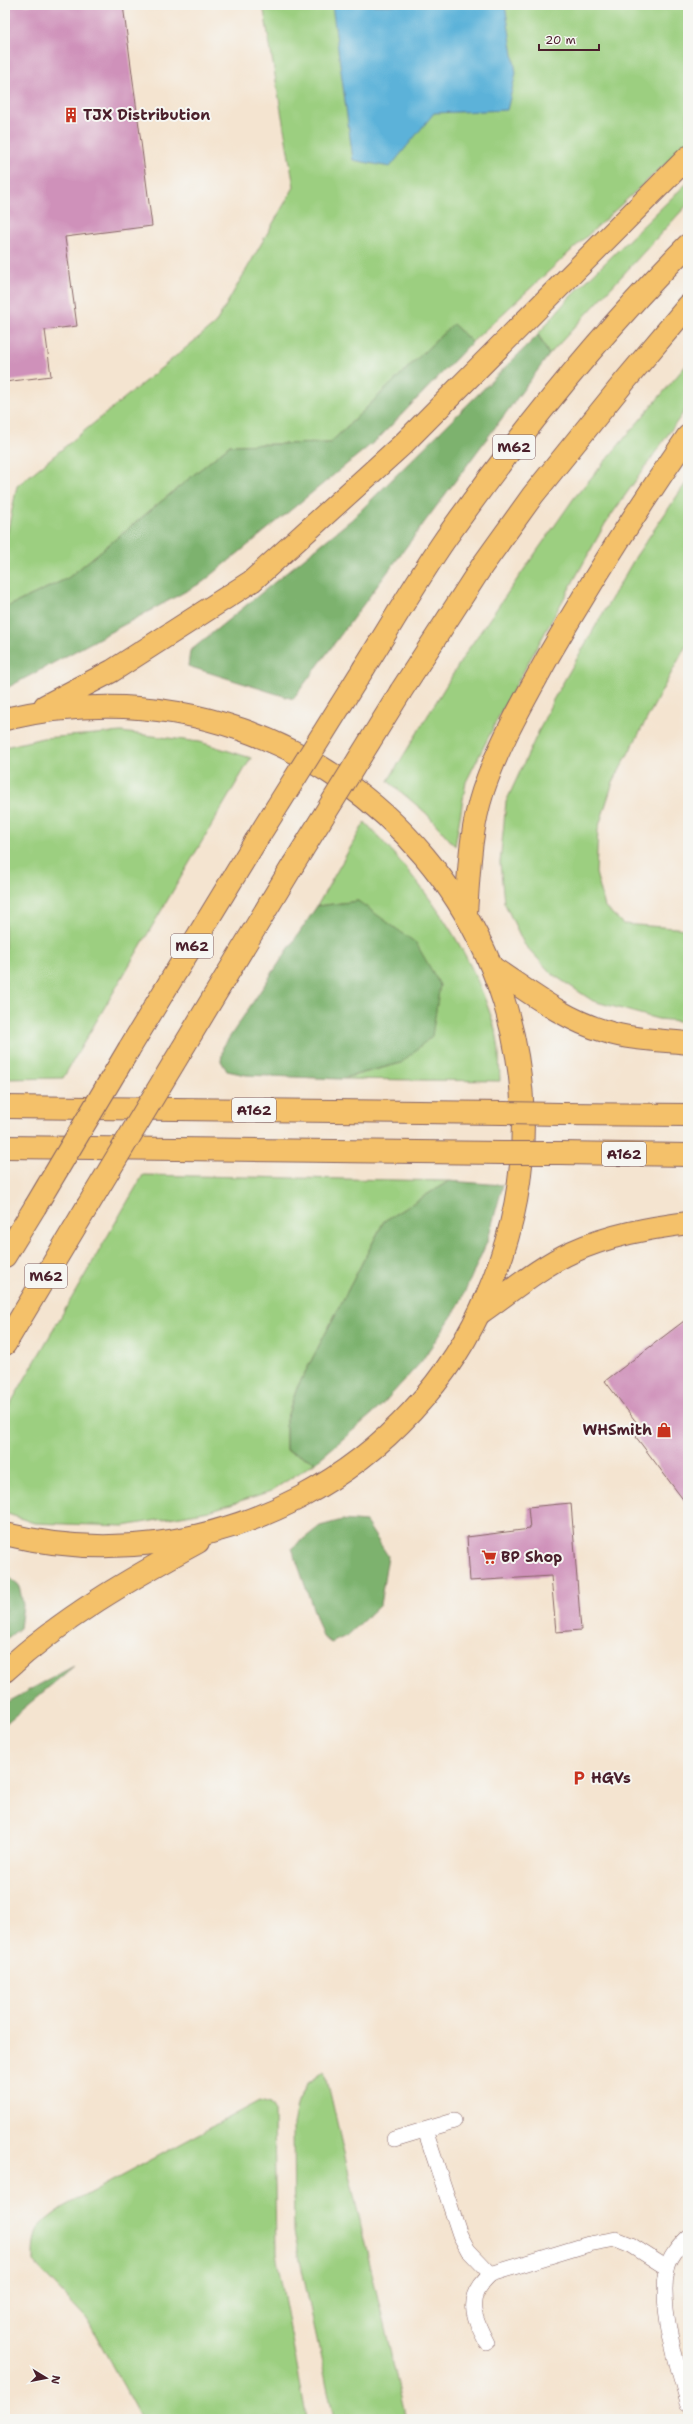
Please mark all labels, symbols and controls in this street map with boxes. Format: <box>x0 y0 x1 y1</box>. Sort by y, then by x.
scale bar <box>539 26 599 52</box>
text: 20 m <box>545 32 576 48</box>
place label: TJX Distribution <box>83 105 210 125</box>
building icon: TJX Distribution <box>62 106 80 124</box>
road number: M62 <box>493 435 535 459</box>
road number: M62 <box>171 934 213 958</box>
road number: A162 <box>232 1098 276 1122</box>
road number: A162 <box>602 1142 646 1166</box>
road number: M62 <box>25 1264 67 1288</box>
place label: WHSmith <box>582 1420 652 1440</box>
shop icon: WHSmith <box>655 1421 673 1439</box>
place label: BP Shop <box>501 1547 562 1567</box>
supermarket icon: BP Shop <box>480 1548 498 1566</box>
place label: HGVs <box>591 1768 631 1788</box>
parking icon: HGVs <box>570 1769 588 1787</box>
north arrow <box>26 2358 66 2398</box>
text: N <box>47 2374 63 2386</box>

